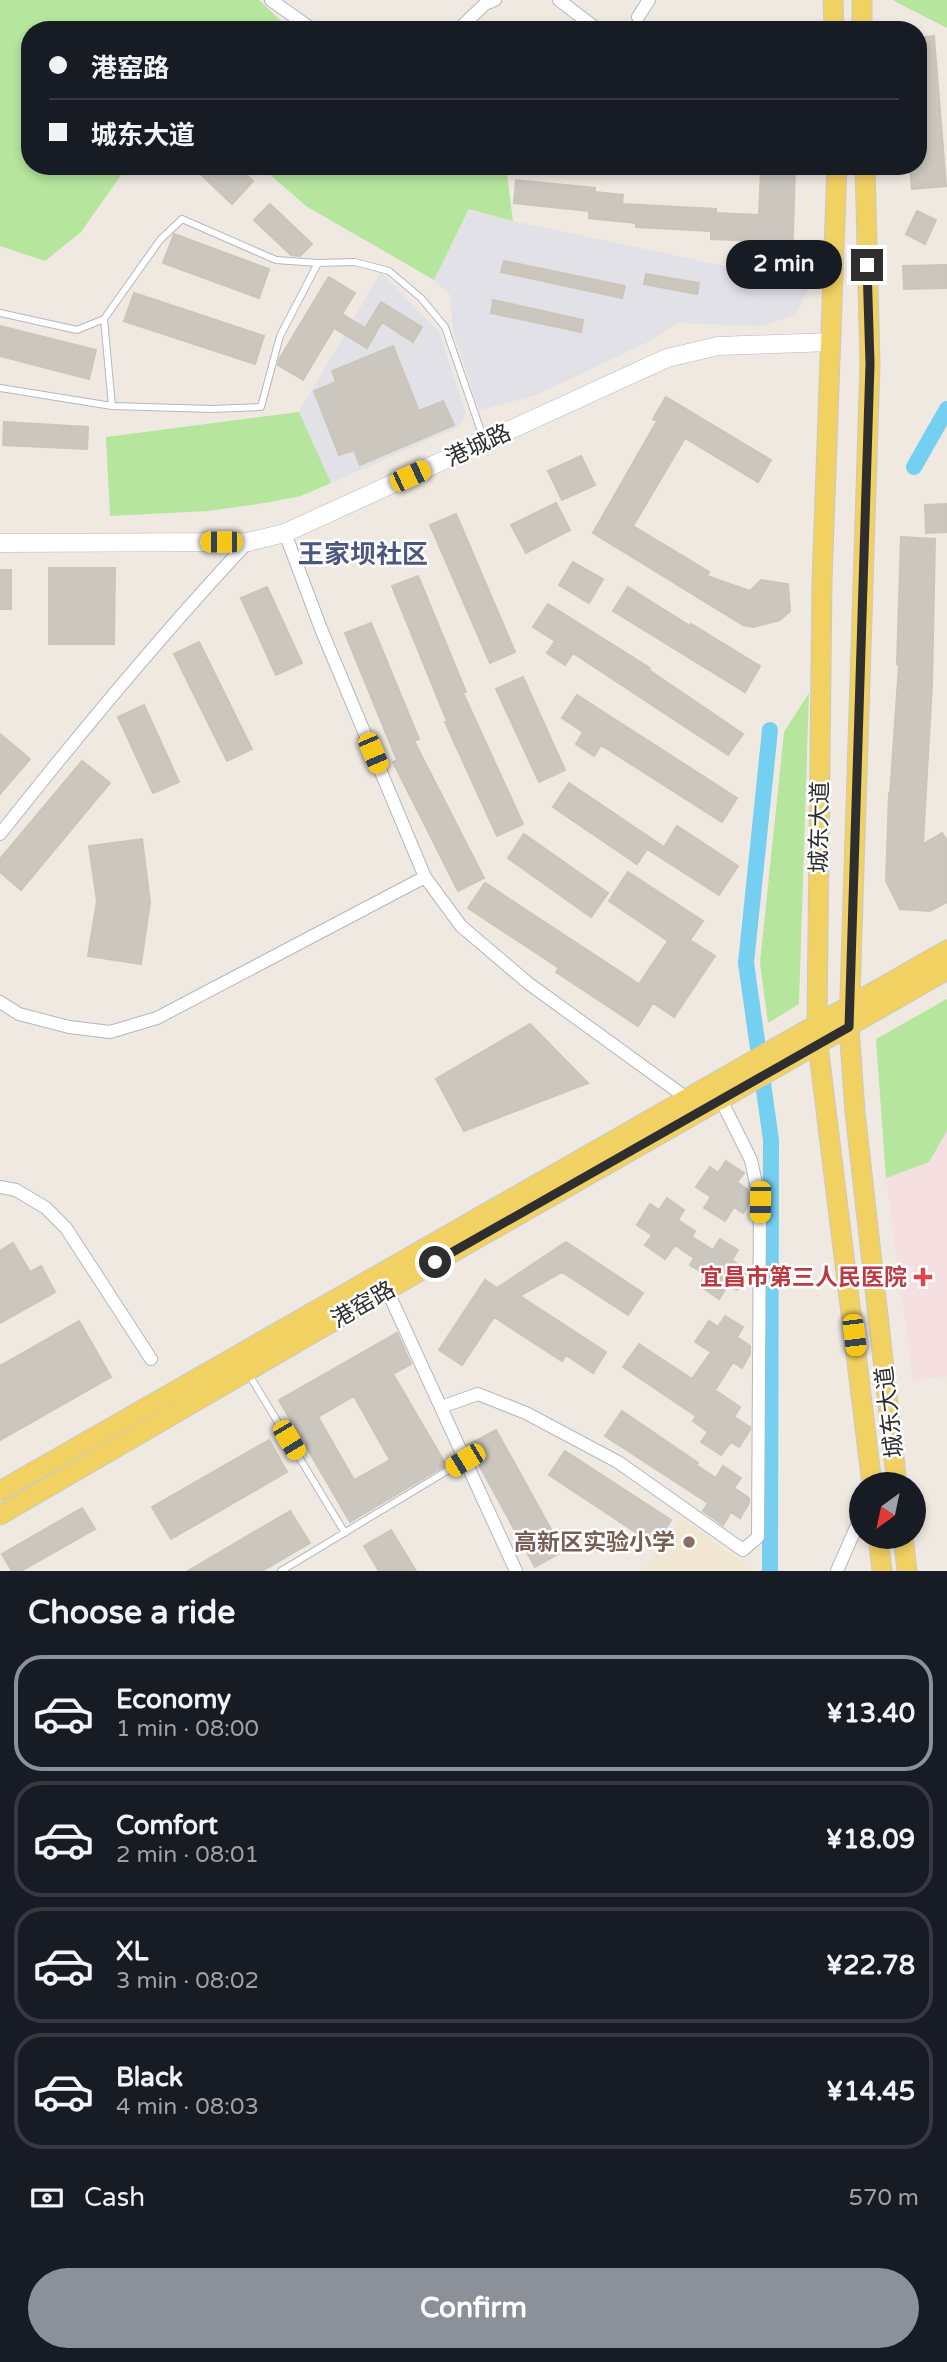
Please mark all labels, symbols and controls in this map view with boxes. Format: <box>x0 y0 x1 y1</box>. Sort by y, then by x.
text: 港窑路 <box>91 53 169 84</box>
text: 城东大道 <box>91 120 195 151</box>
callout: 2 min <box>727 240 842 290</box>
route end <box>851 249 883 281</box>
text: 2 min <box>753 250 815 278</box>
street label: 港城路 <box>441 419 516 473</box>
car <box>387 458 434 494</box>
car <box>201 532 243 553</box>
district label: 王家坝社区 <box>298 539 428 570</box>
car <box>356 730 391 776</box>
street label: 城东大道 <box>805 781 835 873</box>
car <box>750 1181 771 1223</box>
route start <box>419 1246 451 1278</box>
place label: 宜昌市第三人民医院 <box>700 1264 907 1292</box>
marker: 宜昌市第三人民医院 <box>913 1267 933 1287</box>
street label: 港窑路 <box>327 1275 400 1334</box>
car <box>842 1313 867 1357</box>
street label: 城东大道 <box>870 1365 909 1459</box>
car <box>270 1417 309 1463</box>
car <box>442 1440 489 1480</box>
north arrow <box>849 1472 926 1549</box>
map controls <box>849 1472 926 1549</box>
place label: 高新区实验小学 <box>514 1529 675 1557</box>
marker: 高新区实验小学 <box>681 1534 697 1550</box>
text: Choose a ride <box>28 1594 235 1632</box>
icon: car <box>32 1682 95 1745</box>
text: Economy <box>116 1684 231 1715</box>
text: ¥13.40 <box>826 1698 915 1729</box>
text: 1 min · 08:00 <box>116 1715 259 1743</box>
icon: car <box>32 1808 95 1871</box>
text: Comfort <box>116 1810 218 1841</box>
text: ¥18.09 <box>826 1824 915 1855</box>
text: 2 min · 08:01 <box>116 1841 259 1869</box>
icon: car <box>32 1934 95 1997</box>
text: XL <box>116 1936 148 1967</box>
text: ¥22.78 <box>826 1950 915 1981</box>
text: 3 min · 08:02 <box>116 1967 259 1995</box>
icon: car <box>32 2060 95 2123</box>
text: Black <box>116 2062 183 2093</box>
text: ¥14.45 <box>826 2076 915 2107</box>
text: 4 min · 08:03 <box>116 2093 259 2121</box>
icon: cash <box>28 2179 66 2217</box>
text: Cash <box>84 2182 145 2213</box>
text: 570 m <box>849 2184 919 2212</box>
button: Confirm <box>28 2268 919 2348</box>

